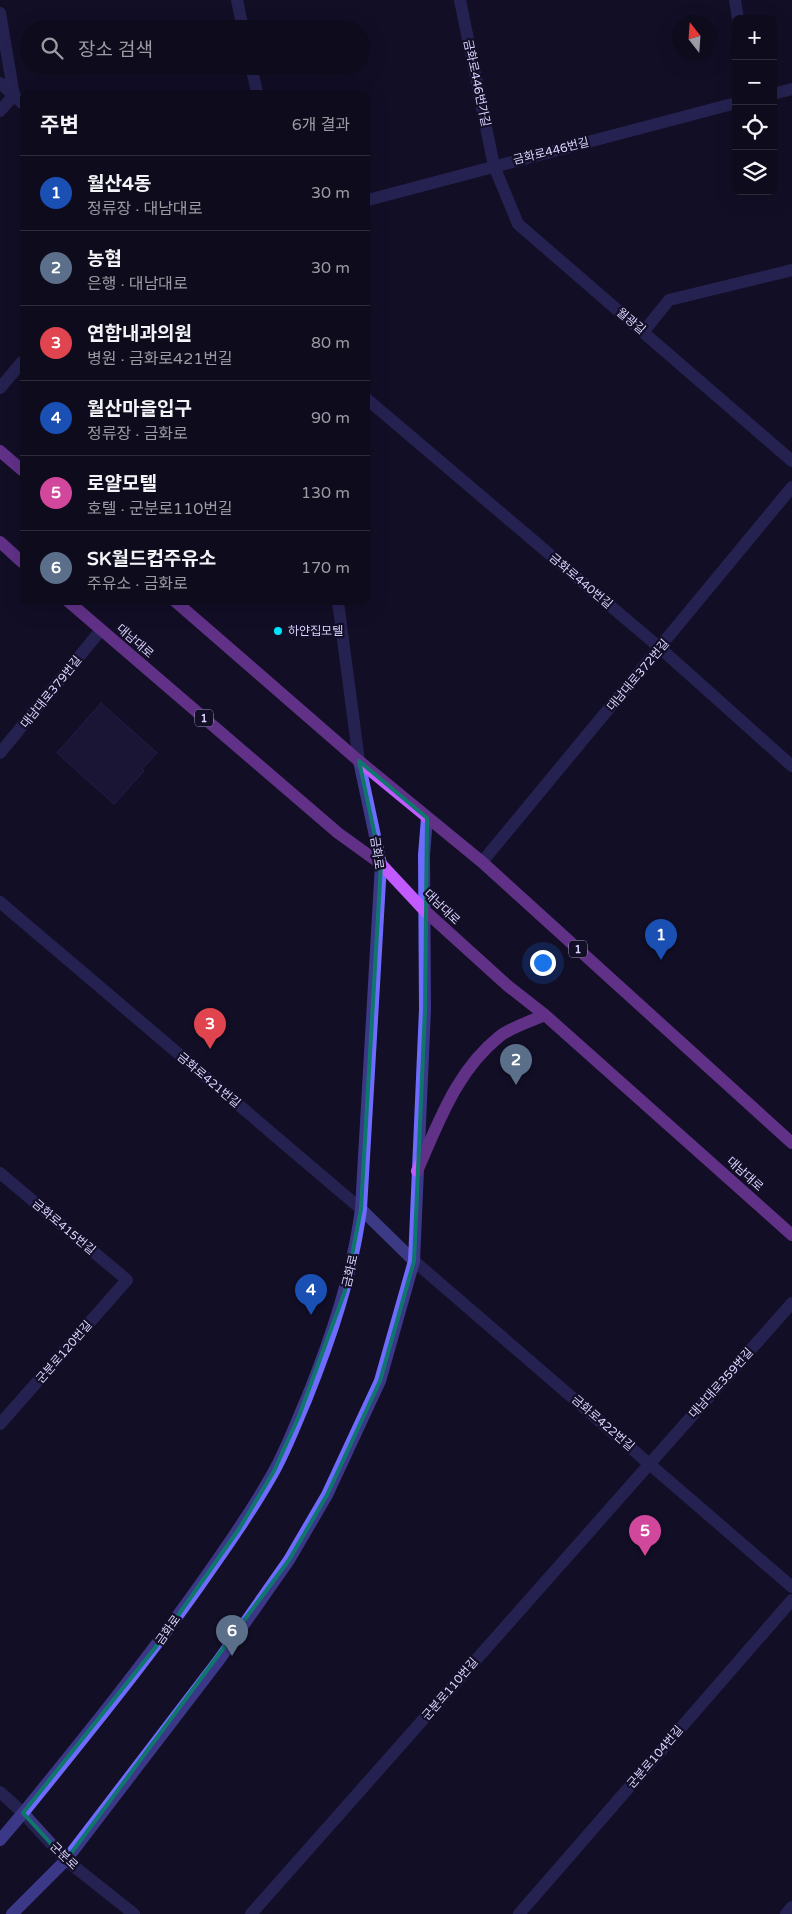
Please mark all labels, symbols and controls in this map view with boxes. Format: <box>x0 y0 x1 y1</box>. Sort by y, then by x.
north arrow <box>672 15 717 60</box>
map controls <box>732 15 777 195</box>
button: + <box>732 15 777 60</box>
search box <box>20 20 370 75</box>
icon: search <box>38 34 66 62</box>
street label: 금화로446번가길 <box>461 38 493 128</box>
text: 장소 검색 <box>78 39 153 61</box>
button: − <box>732 60 777 105</box>
button: locate <box>732 105 777 150</box>
text: 주변 <box>40 113 79 138</box>
text: 6개 결과 <box>292 115 350 135</box>
street label: 금화로446번길 <box>512 135 590 167</box>
button: layers <box>732 150 777 195</box>
text: 월산4동 <box>87 173 151 195</box>
text: 1 <box>51 183 61 203</box>
text: 30 m <box>311 183 350 203</box>
text: 정류장 · 대남대로 <box>87 199 203 219</box>
text: 농협 <box>87 248 122 270</box>
text: 2 <box>51 258 61 278</box>
text: 30 m <box>311 258 350 278</box>
text: 은행 · 대남대로 <box>87 274 188 294</box>
street label: 월광길 <box>614 305 648 337</box>
text: 연합내과의원 <box>87 323 192 345</box>
text: 3 <box>51 333 61 353</box>
text: 80 m <box>311 333 350 353</box>
text: 병원 · 금화로421번길 <box>87 349 233 369</box>
text: 월산마을입구 <box>87 398 192 420</box>
text: 4 <box>51 408 61 428</box>
text: 90 m <box>311 408 350 428</box>
text: 정류장 · 금화로 <box>87 424 188 444</box>
text: 로얄모텔 <box>87 473 157 495</box>
text: 5 <box>51 483 61 503</box>
text: 130 m <box>301 483 350 503</box>
text: 호텔 · 군분로110번길 <box>87 499 233 519</box>
text: SK월드컵주유소 <box>87 548 216 570</box>
street label: 금화로440번길 <box>547 551 615 611</box>
text: 6 <box>51 558 61 578</box>
text: 170 m <box>301 558 350 578</box>
text: 주유소 · 금화로 <box>87 574 188 594</box>
street label: 대남대로 <box>114 621 156 661</box>
place label: 하얀집모텔 <box>288 624 343 638</box>
marker: 하얀집모텔 <box>272 625 284 637</box>
street label: 대남대로372번길 <box>604 636 672 714</box>
street label: 대남대로379번길 <box>18 653 84 731</box>
road number: 1 <box>195 710 213 726</box>
street label: 금화로 <box>368 836 386 870</box>
street label: 대남대로 <box>421 887 463 927</box>
pin: 1 <box>645 919 677 960</box>
road number: 1 <box>569 941 587 958</box>
your location <box>530 950 556 976</box>
pin: 3 <box>194 1008 226 1049</box>
pin: 2 <box>500 1044 532 1085</box>
street label: 금화로421번길 <box>175 1050 243 1110</box>
street label: 대남대로 <box>724 1154 766 1194</box>
street label: 금화로415번길 <box>30 1197 98 1257</box>
street label: 금화로 <box>339 1253 361 1289</box>
pin: 4 <box>295 1274 327 1315</box>
street label: 군분로120번길 <box>33 1318 95 1386</box>
street label: 대남대로359번길 <box>686 1345 756 1421</box>
street label: 금화로422번길 <box>569 1392 637 1454</box>
pin: 5 <box>629 1515 661 1556</box>
street label: 금화로 <box>153 1612 183 1648</box>
pin: 6 <box>216 1615 248 1656</box>
street label: 군분로110번길 <box>419 1655 481 1723</box>
street label: 군분로104번길 <box>624 1723 686 1791</box>
street label: 군분로 <box>47 1839 81 1873</box>

